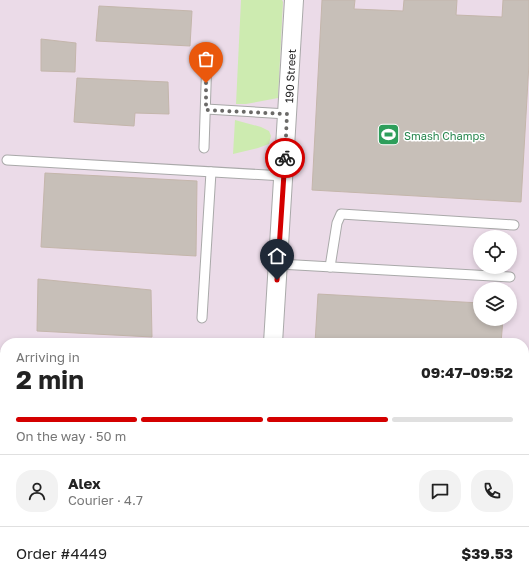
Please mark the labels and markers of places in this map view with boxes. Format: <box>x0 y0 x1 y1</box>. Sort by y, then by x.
pin <box>189 42 223 83</box>
sports icon: Smash Champs <box>376 122 402 148</box>
place label: Smash Champs <box>404 129 485 142</box>
pin <box>260 239 294 280</box>

